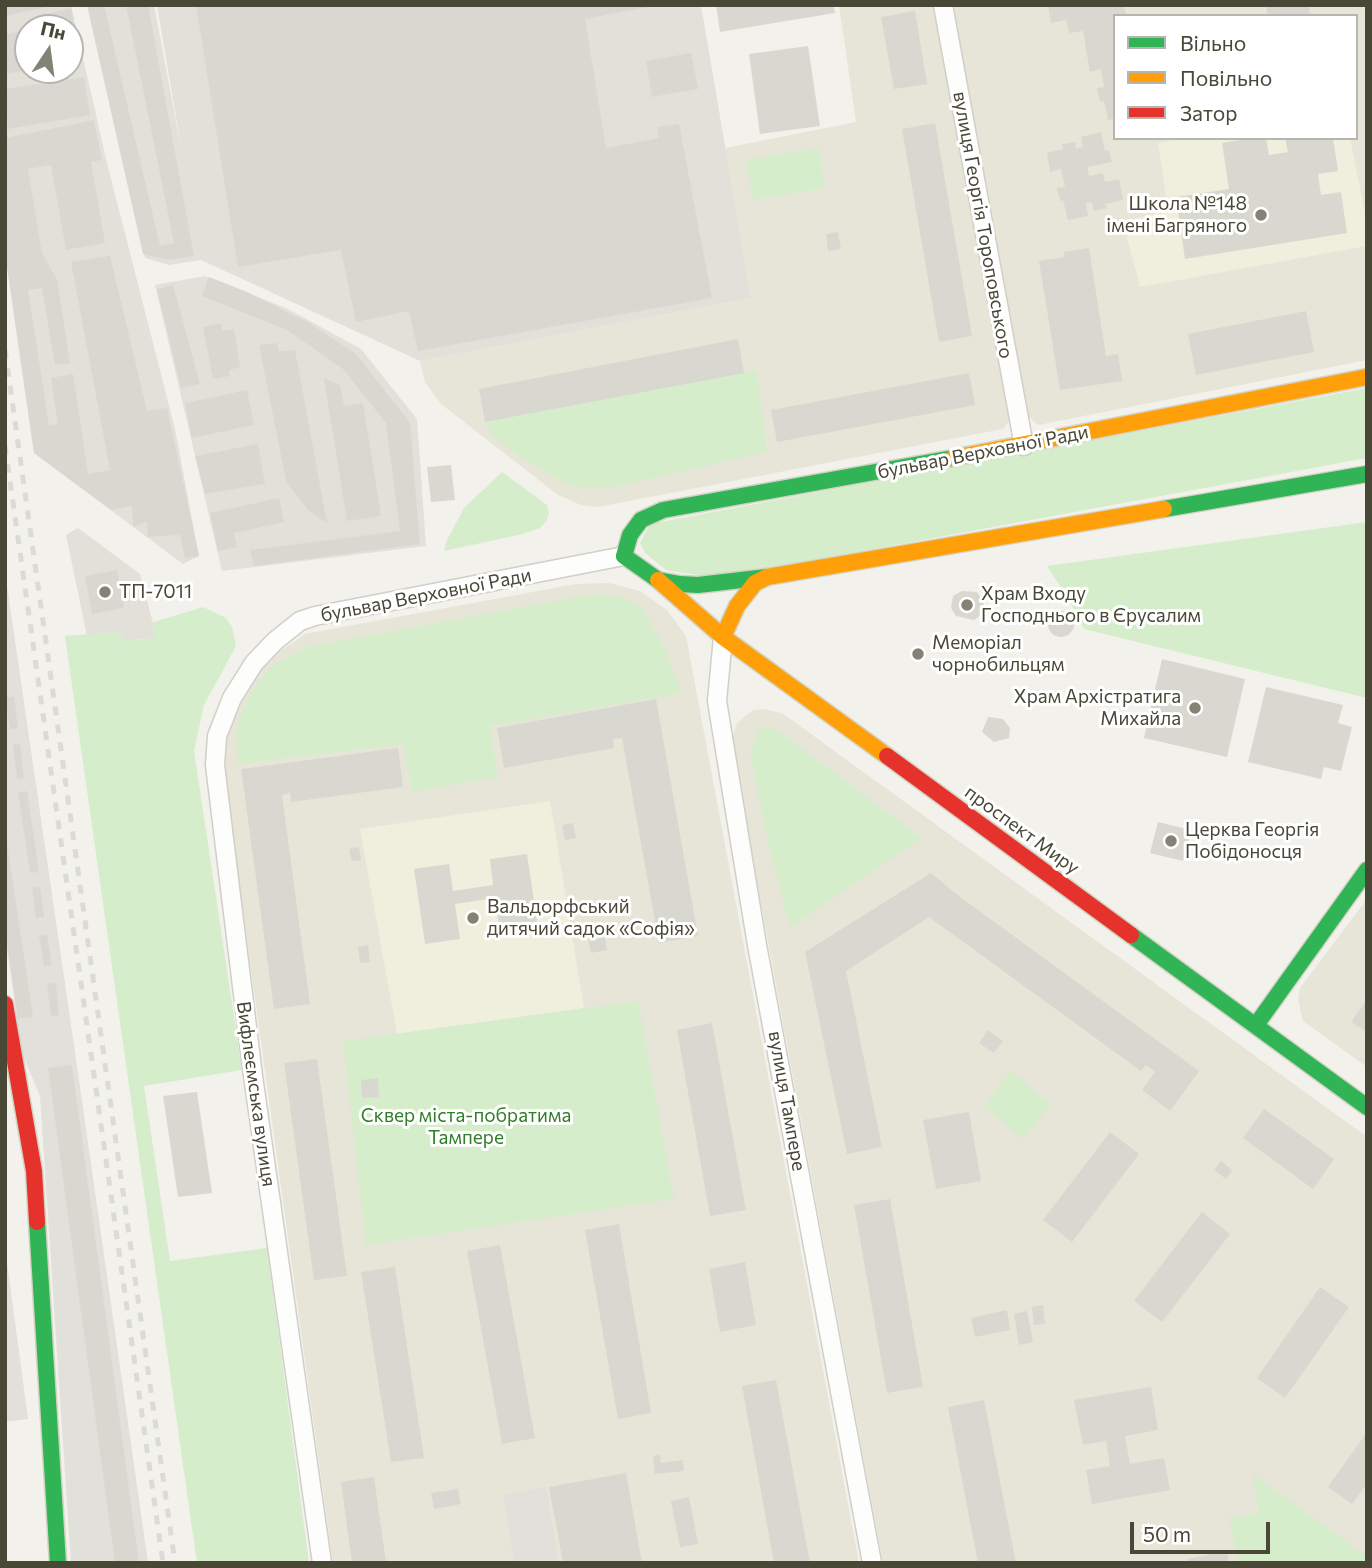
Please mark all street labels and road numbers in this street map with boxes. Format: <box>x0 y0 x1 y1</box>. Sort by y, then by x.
street label: вулиця Георгія Тороповського <box>948 90 1018 360</box>
street label: бульвар Верховної Ради <box>876 420 1090 484</box>
street label: бульвар Верховної Ради <box>319 563 533 627</box>
street label: проспект Миру <box>960 781 1084 879</box>
street label: Вифлеємська вулиця <box>232 1000 280 1188</box>
street label: вулиця Тампере <box>763 1029 811 1173</box>

